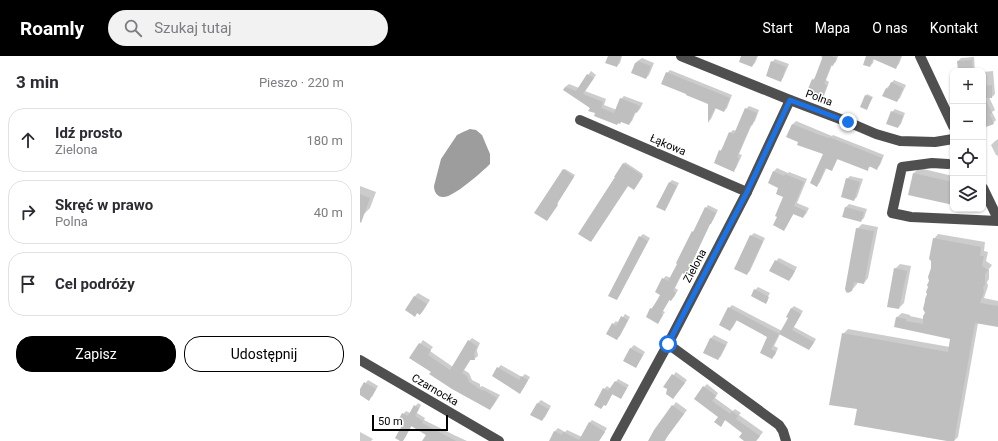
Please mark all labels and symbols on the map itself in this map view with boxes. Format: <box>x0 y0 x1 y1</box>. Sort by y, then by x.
street label: Polna <box>804 87 834 109</box>
route end <box>839 113 857 131</box>
street label: Łąkowa <box>648 132 688 158</box>
street label: Zielona <box>681 247 709 285</box>
route start <box>659 335 677 353</box>
street label: Czarnocka <box>409 371 461 409</box>
scale bar <box>372 413 448 432</box>

